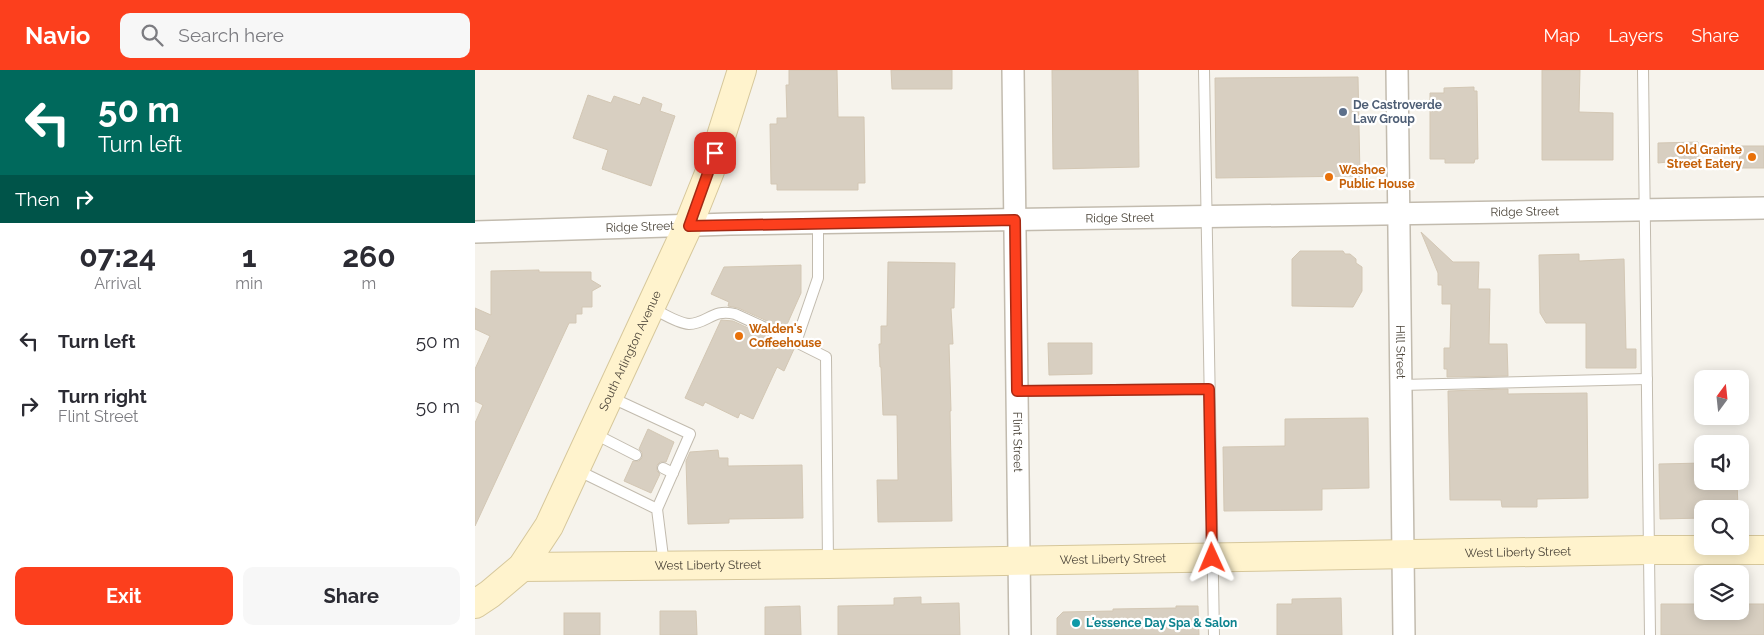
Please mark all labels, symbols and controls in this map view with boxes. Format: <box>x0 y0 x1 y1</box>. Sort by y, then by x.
search box <box>120 13 470 58</box>
text: Navio <box>25 21 90 50</box>
icon: search <box>138 21 166 49</box>
text: Search here <box>178 24 284 46</box>
text: Map <box>1544 25 1580 46</box>
text: Layers <box>1608 25 1663 46</box>
text: Share <box>1691 25 1739 46</box>
text: 50 m <box>98 89 180 130</box>
icon: left <box>15 90 80 155</box>
place label: De Castroverde Law Group <box>1353 98 1442 126</box>
marker: De Castroverde Law Group <box>1337 106 1349 118</box>
text: Turn left <box>98 131 182 157</box>
pin <box>694 132 736 174</box>
icon: arrive <box>701 139 729 167</box>
place label: Old Grainte Street Eatery <box>1667 143 1742 171</box>
marker: Old Grainte Street Eatery <box>1746 151 1758 163</box>
place label: Washoe Public House <box>1339 163 1415 191</box>
marker: Washoe Public House <box>1323 171 1335 183</box>
icon: right <box>70 185 98 213</box>
text: Then <box>15 188 60 210</box>
street label: Ridge Street <box>1490 204 1559 219</box>
street label: Ridge Street <box>1085 210 1154 225</box>
street label: Ridge Street <box>605 219 674 235</box>
text: 07:24 <box>79 239 156 274</box>
text: 1 <box>242 239 256 274</box>
text: 260 <box>342 239 396 274</box>
text: Arrival <box>94 274 141 293</box>
text: min <box>235 274 263 293</box>
text: m <box>362 274 376 293</box>
street label: South Arlington Avenue <box>596 289 664 413</box>
place label: Walden's Coffeehouse <box>749 322 821 350</box>
street label: Hill Street <box>1393 325 1408 379</box>
icon: left <box>15 327 43 355</box>
text: Turn left <box>58 330 135 352</box>
text: 50 m <box>416 330 460 352</box>
marker: Walden's Coffeehouse <box>733 330 745 342</box>
north arrow <box>1694 370 1749 425</box>
map controls <box>1694 370 1749 620</box>
text: Turn right <box>58 385 147 407</box>
icon: right <box>15 392 43 420</box>
text: 50 m <box>416 395 460 417</box>
text: Flint Street <box>58 407 138 426</box>
street label: Flint Street <box>1010 412 1025 472</box>
button: sound <box>1694 435 1749 490</box>
button: search <box>1694 500 1749 555</box>
position arrow <box>1185 531 1237 583</box>
street label: West Liberty Street <box>1464 544 1571 560</box>
street label: West Liberty Street <box>1060 551 1166 567</box>
street label: West Liberty Street <box>655 558 761 573</box>
button: layers <box>1694 565 1749 620</box>
button: Exit <box>15 567 233 625</box>
button: Share <box>243 567 460 625</box>
place label: L'essence Day Spa & Salon <box>1086 616 1237 630</box>
marker: L'essence Day Spa & Salon <box>1070 617 1082 629</box>

